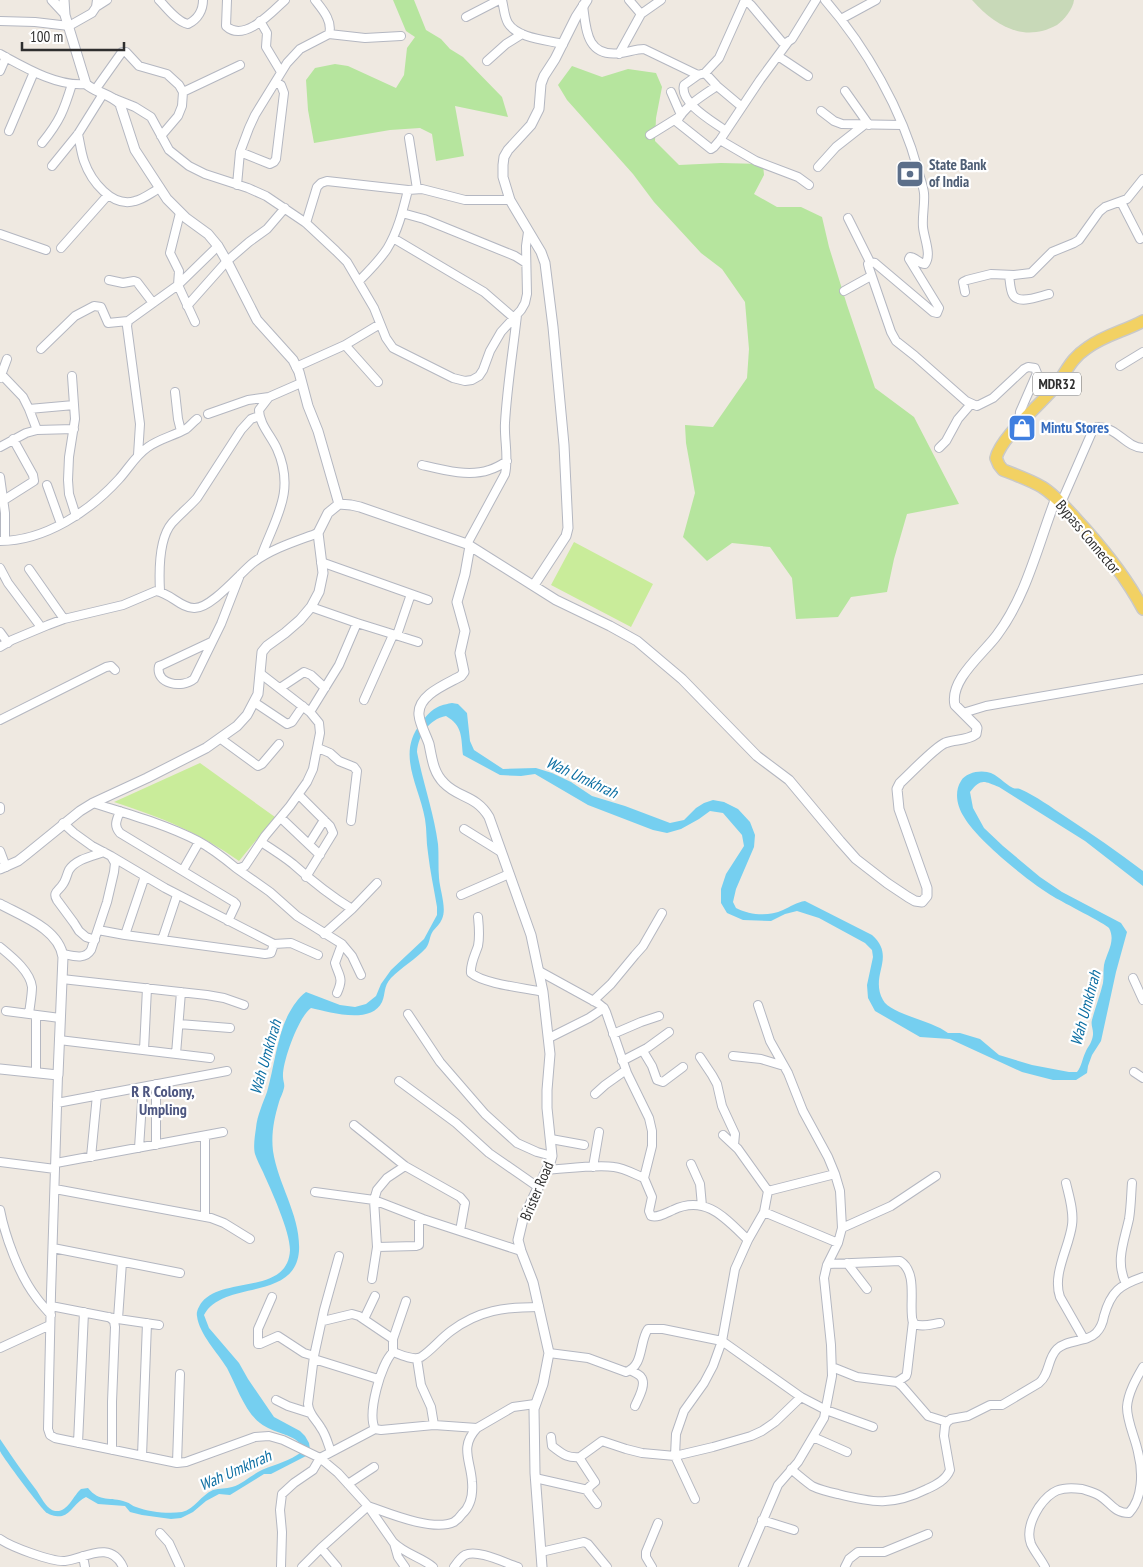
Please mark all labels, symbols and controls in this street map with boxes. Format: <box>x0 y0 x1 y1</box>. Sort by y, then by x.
scale bar <box>22 20 125 52</box>
text: 100 m <box>30 27 63 46</box>
place label: State Bank of India <box>929 155 987 191</box>
bank icon: State Bank of India <box>895 159 925 189</box>
road number: MDR32 <box>1033 372 1081 396</box>
shop icon: Mintu Stores <box>1007 413 1037 443</box>
place label: Mintu Stores <box>1041 418 1109 437</box>
street label: Bypass Connector <box>1052 496 1125 578</box>
water label: Wah Umkhrah <box>543 752 622 803</box>
water label: Wah Umkhrah <box>1065 967 1105 1048</box>
water label: Wah Umkhrah <box>245 1016 285 1097</box>
district label: R R Colony, Umpling <box>131 1081 195 1119</box>
street label: Brister Road <box>516 1158 558 1223</box>
water label: Wah Umkhrah <box>196 1445 275 1495</box>

